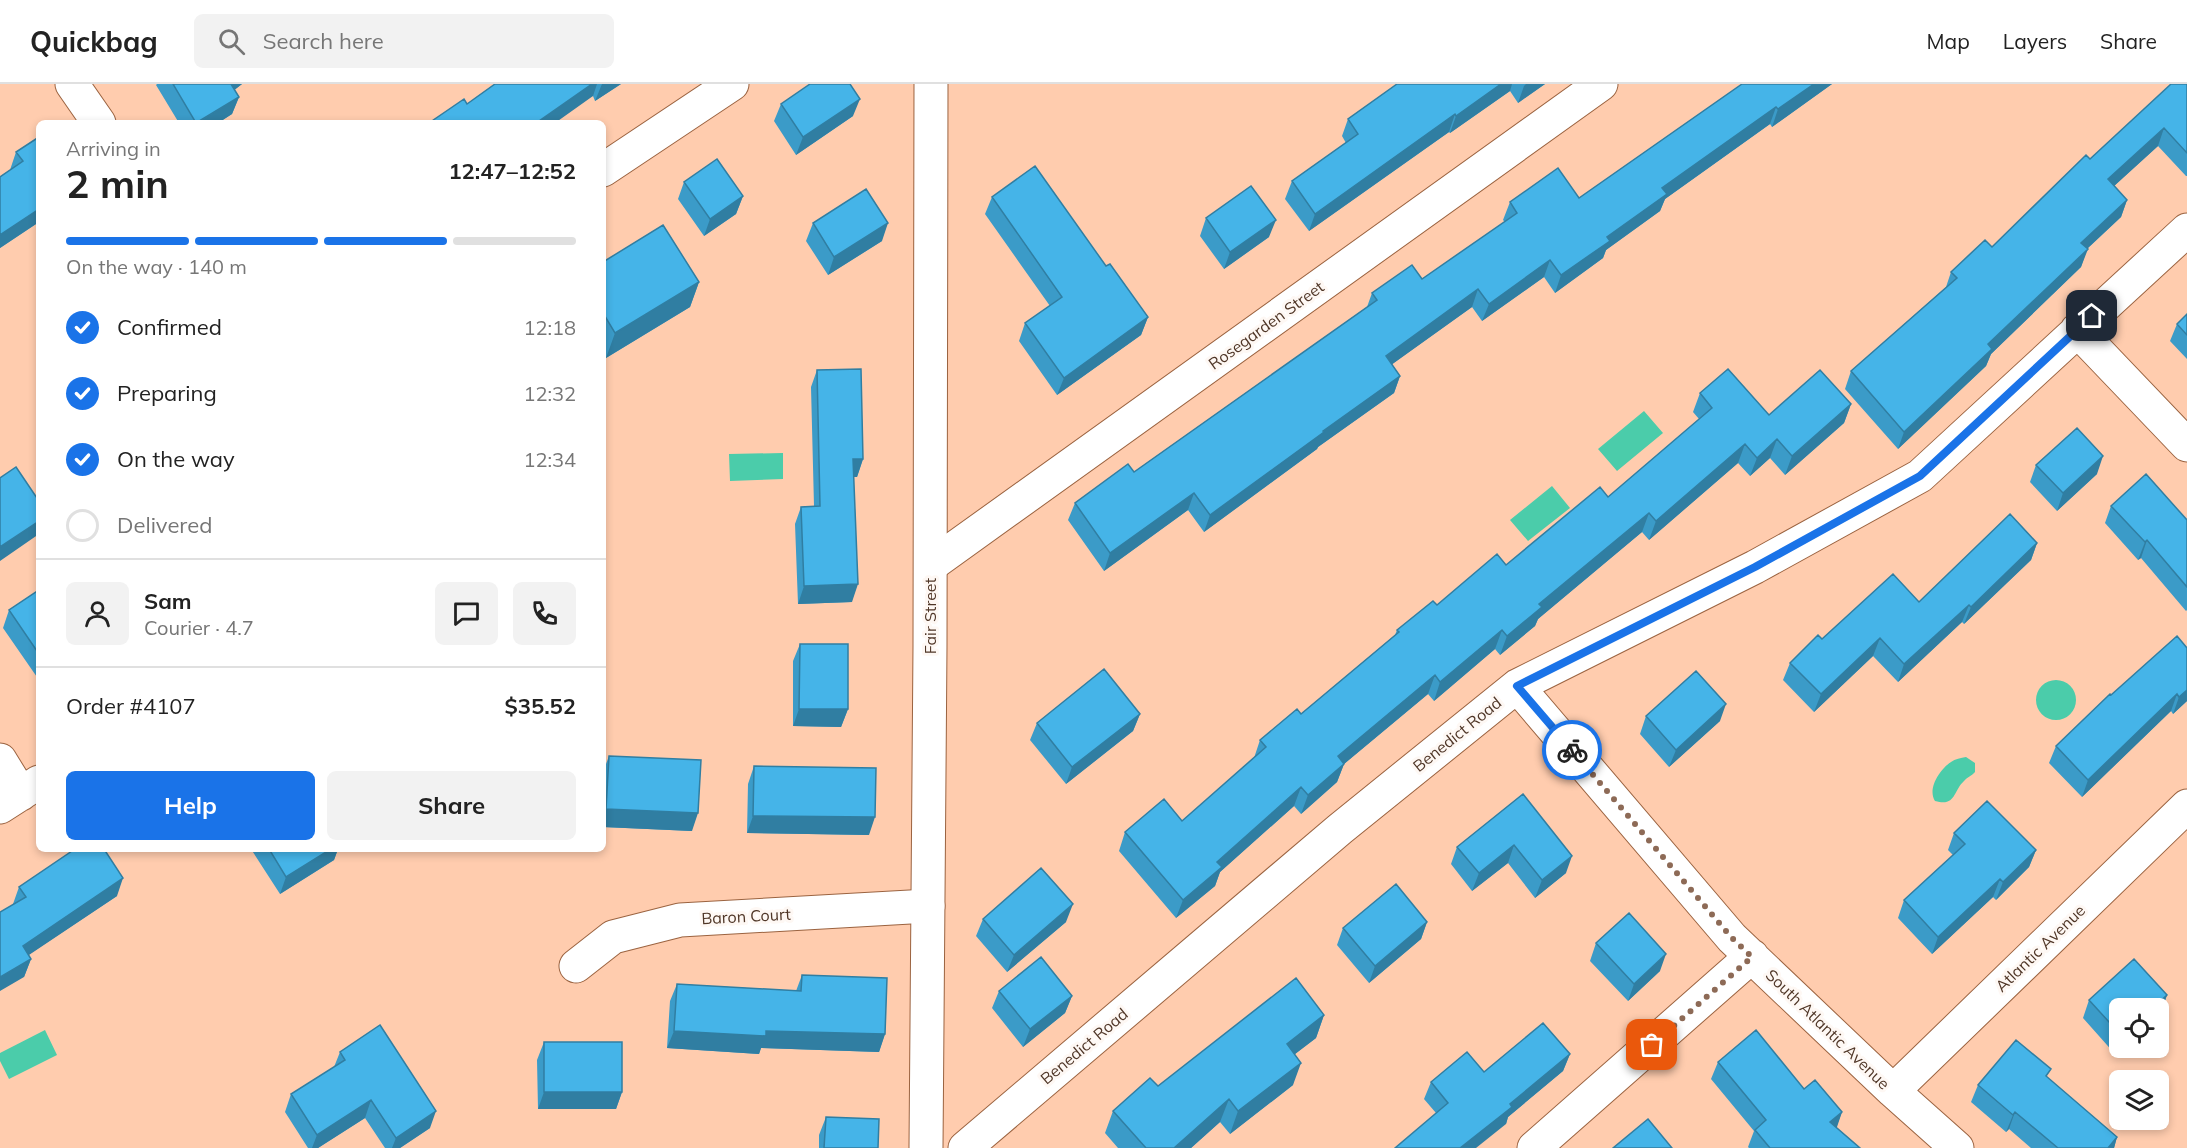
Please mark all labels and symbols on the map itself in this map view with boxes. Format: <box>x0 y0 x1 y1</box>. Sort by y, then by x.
street label: Rosegarden Street <box>1204 276 1328 374</box>
pin <box>2066 290 2117 341</box>
street label: Fair Street <box>920 577 940 654</box>
street label: Benedict Road <box>1409 692 1505 776</box>
courier <box>1542 720 1602 780</box>
street label: Atlantic Avenue <box>1991 900 2089 996</box>
street label: Baron Court <box>701 904 792 928</box>
street label: South Atlantic Avenue <box>1762 965 1894 1093</box>
street label: Benedict Road <box>1036 1004 1132 1088</box>
pin <box>1626 1019 1677 1070</box>

